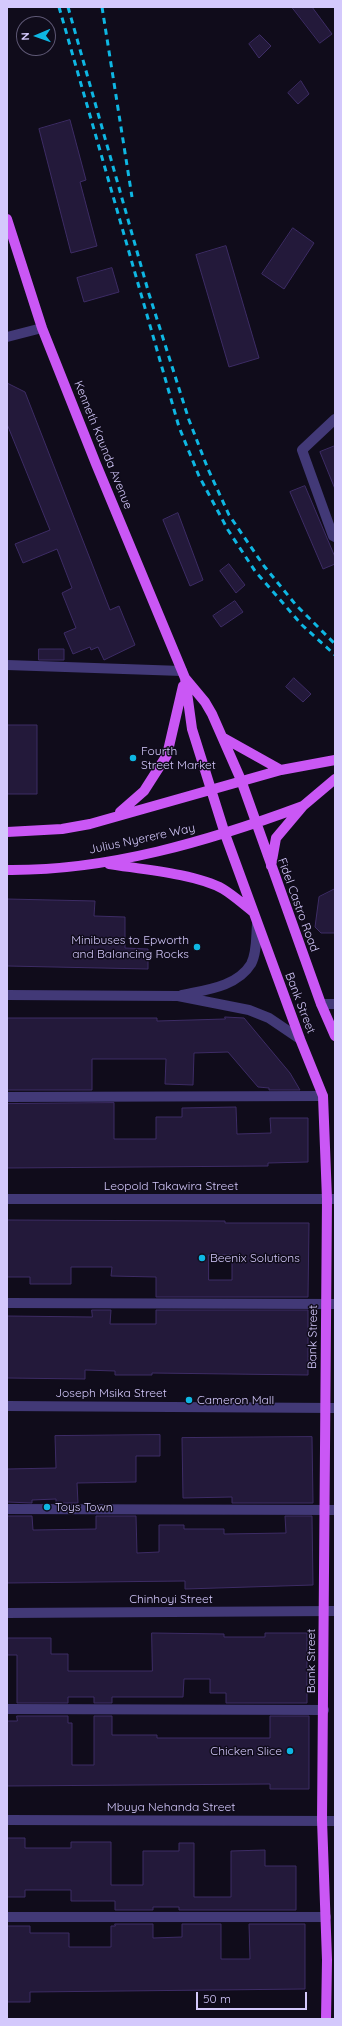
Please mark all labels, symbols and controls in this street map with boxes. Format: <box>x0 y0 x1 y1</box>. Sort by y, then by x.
north arrow <box>16 16 56 56</box>
text: N <box>18 32 32 41</box>
street label: Kenneth Kaunda Avenue <box>71 379 135 511</box>
place label: Fourth Street Market <box>141 744 216 772</box>
marker: Fourth Street Market <box>128 753 138 763</box>
street label: Julius Nyerere Way <box>88 821 196 857</box>
street label: Fidel Castro Road <box>274 856 322 954</box>
place label: Minibuses to Epworth and Balancing Rocks <box>71 933 189 961</box>
marker: Minibuses to Epworth and Balancing Rocks <box>192 942 202 952</box>
street label: Bank Street <box>282 970 318 1036</box>
street label: Leopold Takawira Street <box>104 1179 238 1193</box>
place label: Beenix Solutions <box>210 1251 300 1265</box>
marker: Beenix Solutions <box>197 1253 207 1263</box>
street label: Bank Street <box>305 1305 321 1369</box>
street label: Joseph Msika Street <box>55 1386 167 1400</box>
place label: Cameron Mall <box>197 1393 274 1407</box>
marker: Cameron Mall <box>184 1395 194 1405</box>
place label: Toys Town <box>55 1500 113 1514</box>
marker: Toys Town <box>42 1502 52 1512</box>
street label: Chinhoyi Street <box>129 1592 213 1606</box>
street label: Bank Street <box>304 1629 318 1693</box>
place label: Chicken Slice <box>210 1744 282 1758</box>
marker: Chicken Slice <box>285 1746 295 1756</box>
street label: Mbuya Nehanda Street <box>107 1800 235 1814</box>
scale bar <box>198 1984 309 2010</box>
text: 50 m <box>203 1991 231 2006</box>

